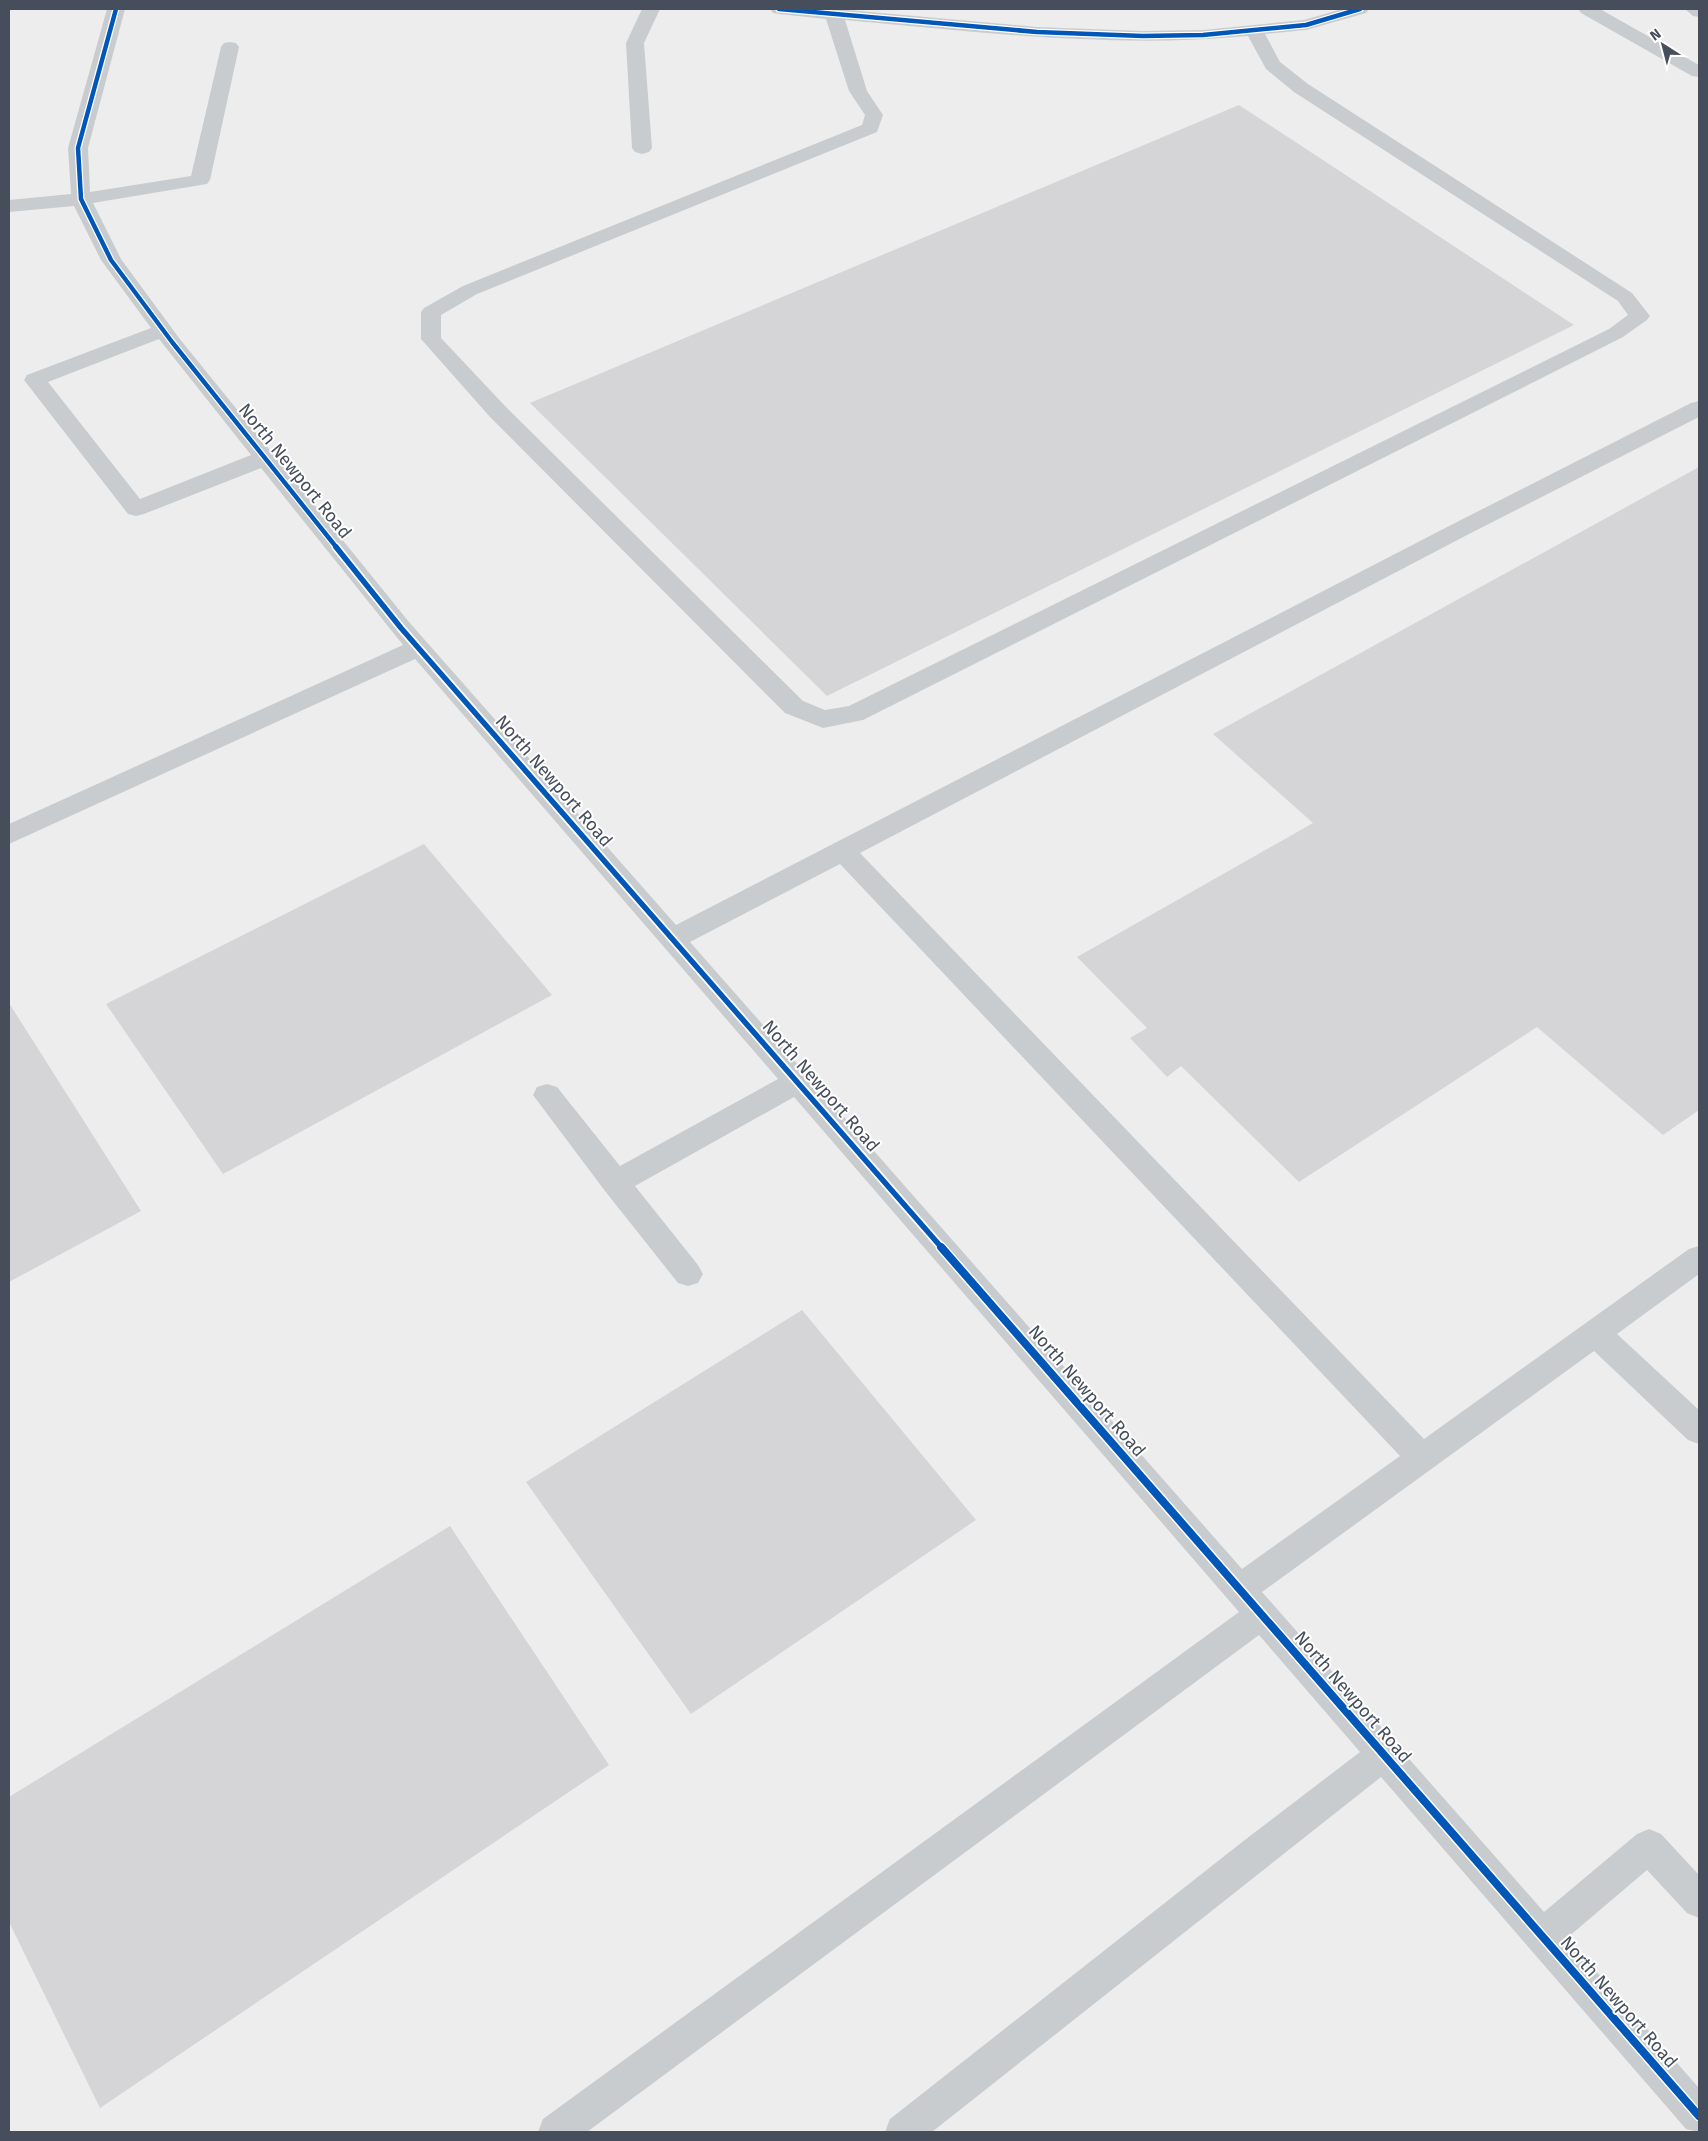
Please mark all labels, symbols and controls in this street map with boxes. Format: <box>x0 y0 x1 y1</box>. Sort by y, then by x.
north arrow <box>1638 20 1688 70</box>
text: N <box>1647 25 1664 44</box>
street label: North Newport Road <box>234 399 356 543</box>
street label: North Newport Road <box>491 711 617 851</box>
street label: North Newport Road <box>758 1016 884 1156</box>
street label: North Newport Road <box>1024 1321 1150 1461</box>
street label: North Newport Road <box>1290 1627 1416 1767</box>
street label: North Newport Road <box>1556 1932 1682 2072</box>

